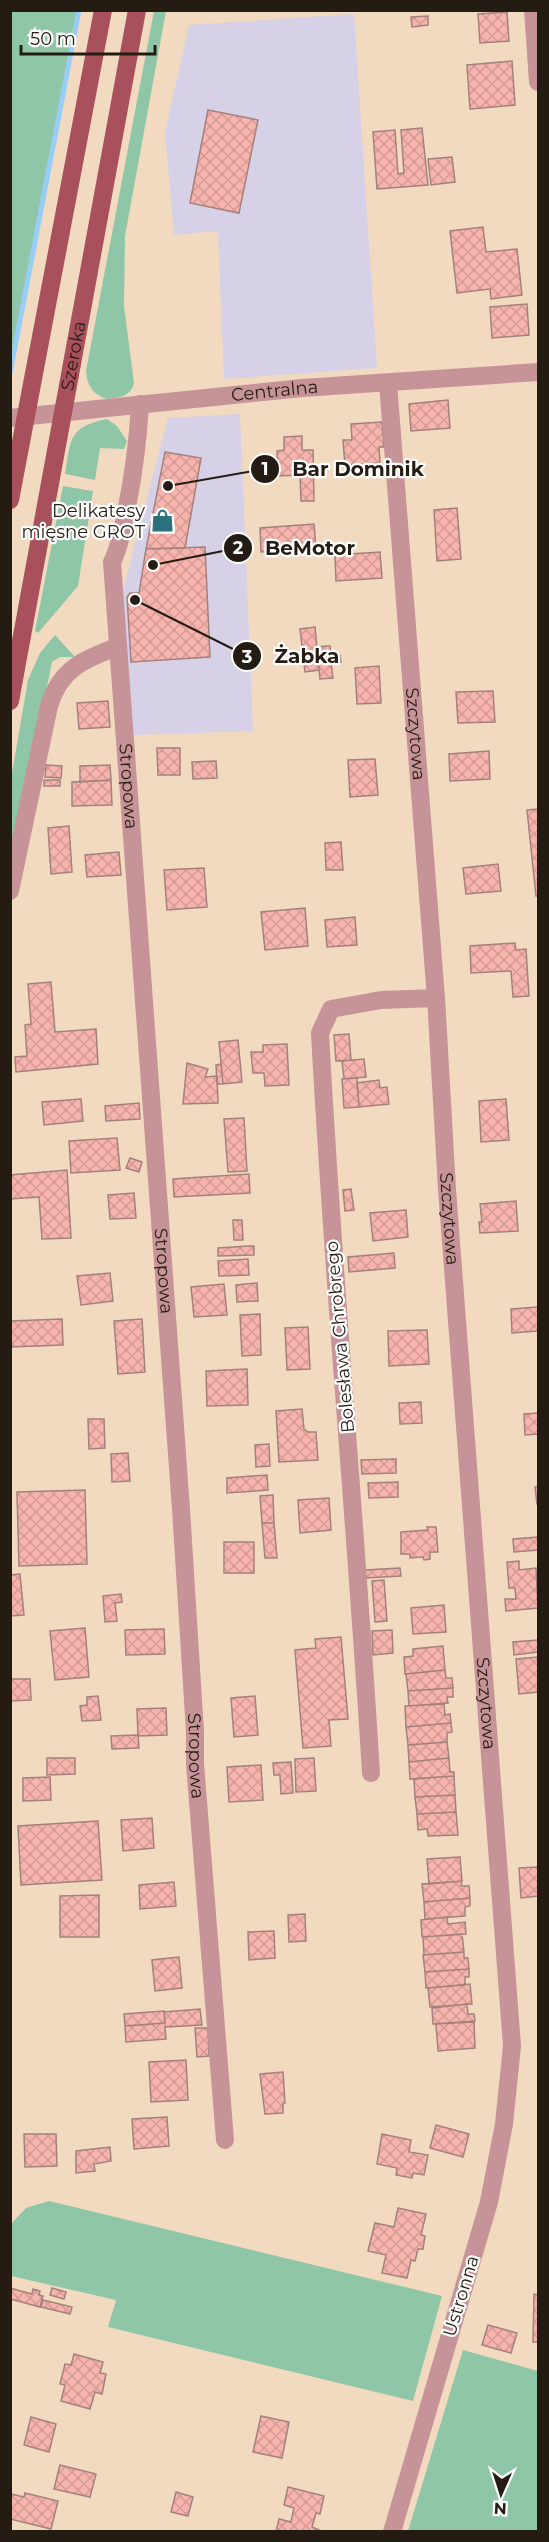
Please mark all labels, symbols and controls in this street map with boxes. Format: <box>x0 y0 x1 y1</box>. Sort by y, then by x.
scale bar <box>21 18 154 56</box>
text: 50 m <box>30 28 76 50</box>
street label: Szeroka <box>56 319 91 392</box>
street label: Centralna <box>230 376 319 406</box>
callout: Bar Dominik <box>250 450 435 488</box>
text: Bar Dominik <box>292 457 425 481</box>
text: 1 <box>261 458 269 480</box>
place label: Delikatesy mięsne GROT <box>21 500 146 543</box>
shop icon: Delikatesy mięsne GROT <box>150 508 176 534</box>
callout: BeMotor <box>223 529 367 567</box>
text: BeMotor <box>265 536 355 560</box>
text: 2 <box>233 537 244 559</box>
callout: Żabka <box>232 637 351 675</box>
text: Żabka <box>275 644 339 668</box>
text: 3 <box>241 646 253 668</box>
street label: Szczytowa <box>401 687 430 781</box>
street label: Stropowa <box>114 743 142 830</box>
street label: Szczytowa <box>435 1172 464 1266</box>
street label: Stropowa <box>150 1227 178 1315</box>
street label: Bolesława Chrobrego <box>321 1240 359 1434</box>
street label: Szczytowa <box>472 1656 500 1751</box>
street label: Stropowa <box>183 1712 209 1800</box>
street label: Ustronna <box>438 2253 484 2339</box>
north arrow <box>471 2464 531 2524</box>
text: N <box>493 2499 507 2518</box>

